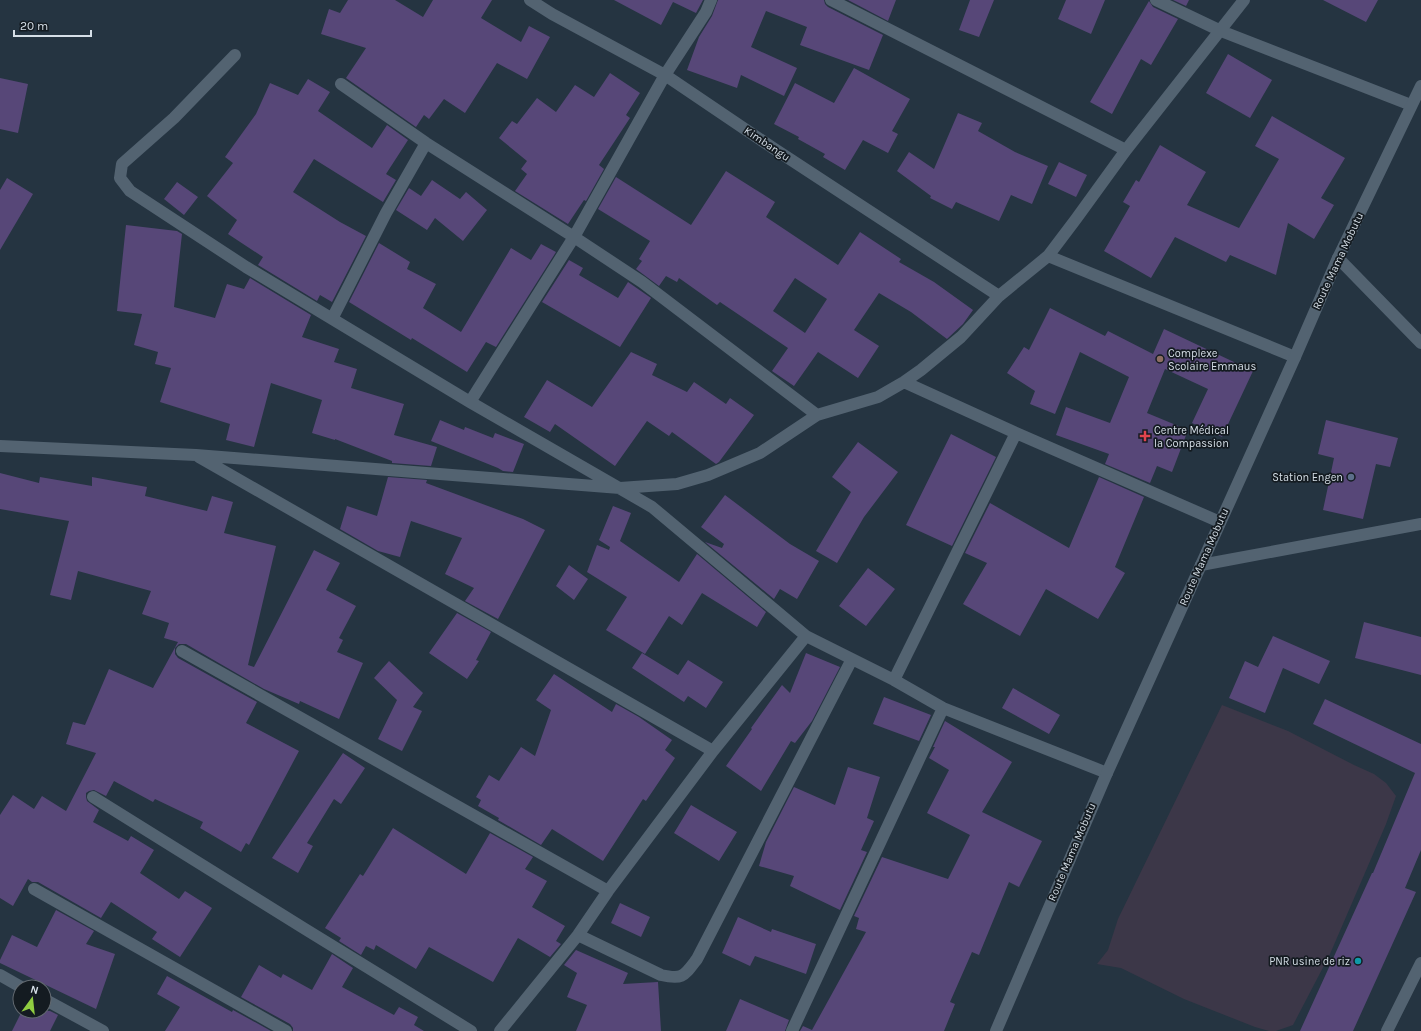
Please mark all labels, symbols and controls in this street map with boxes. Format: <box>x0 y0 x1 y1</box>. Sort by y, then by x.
scale bar <box>14 12 91 38</box>
text: 20 m <box>20 19 48 33</box>
street label: Kimbangu <box>742 124 792 164</box>
street label: Route Mama Mobutu <box>1310 210 1366 312</box>
place label: Complexe Scolaire Emmaus <box>1168 347 1256 373</box>
marker: Complexe Scolaire Emmaus <box>1155 354 1165 364</box>
place label: Centre Médical la Compassion <box>1154 424 1229 450</box>
marker: Centre Médical la Compassion <box>1139 430 1151 442</box>
place label: Station Engen <box>1272 471 1343 484</box>
marker: Station Engen <box>1346 472 1356 482</box>
street label: Route Mama Mobutu <box>1177 506 1231 608</box>
street label: Route Mama Mobutu <box>1045 801 1099 903</box>
place label: PNR usine de riz <box>1269 955 1350 968</box>
marker: PNR usine de riz <box>1353 956 1363 966</box>
north arrow <box>12 979 52 1019</box>
text: N <box>29 983 40 997</box>

